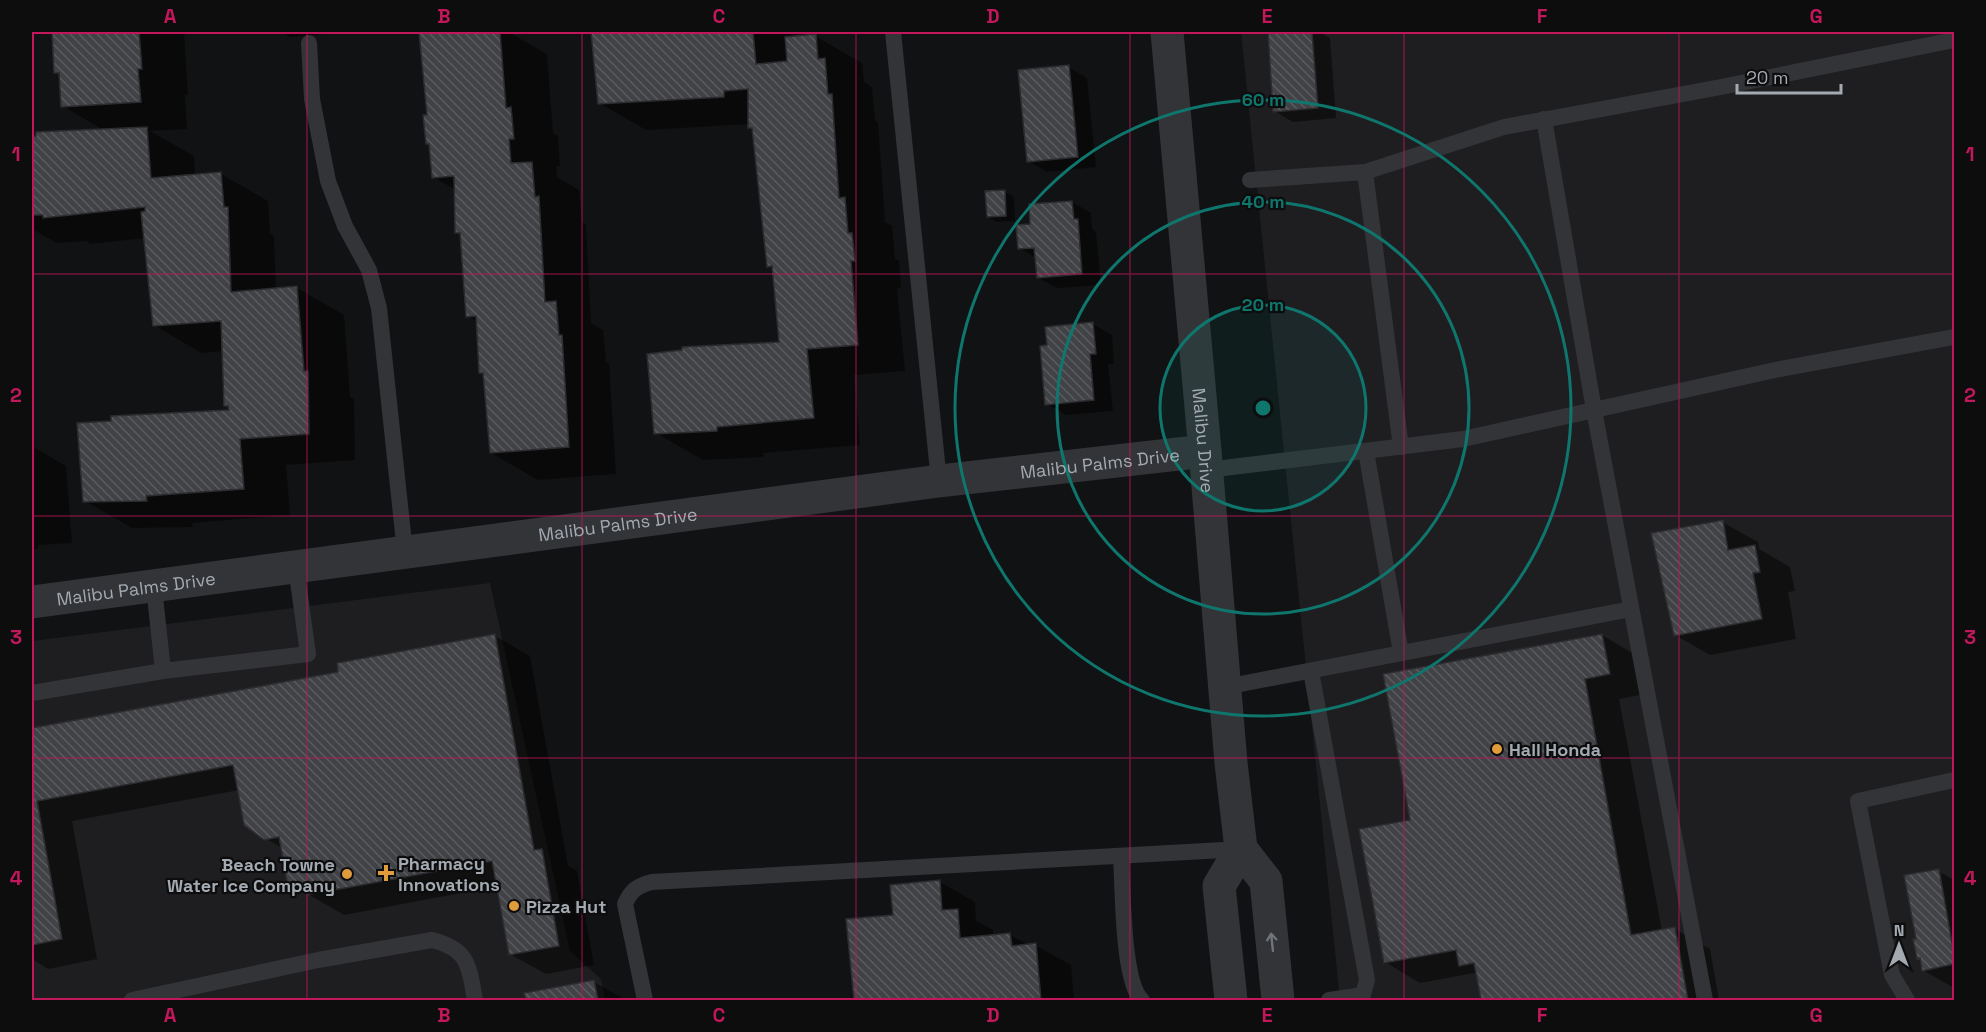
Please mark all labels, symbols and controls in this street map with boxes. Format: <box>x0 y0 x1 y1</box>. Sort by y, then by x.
text: A <box>164 3 177 29</box>
text: B <box>437 3 451 29</box>
text: C <box>713 3 726 29</box>
text: D <box>986 3 1000 29</box>
text: E <box>1261 3 1273 29</box>
text: F <box>1537 3 1548 29</box>
text: G <box>1809 3 1823 29</box>
scale bar <box>1737 57 1840 95</box>
text: 20 m <box>1746 66 1789 89</box>
text: 60 m <box>1242 88 1284 111</box>
text: 1 <box>11 141 21 167</box>
text: 1 <box>1965 141 1975 167</box>
text: 40 m <box>1241 190 1285 213</box>
text: 20 m <box>1242 293 1284 316</box>
text: 2 <box>10 382 22 408</box>
text: 2 <box>1964 382 1976 408</box>
street label: Malibu Drive <box>1188 387 1220 494</box>
centre of rings <box>1253 398 1273 418</box>
street label: Malibu Palms Drive <box>1019 442 1181 483</box>
street label: Malibu Palms Drive <box>537 502 699 546</box>
street label: Malibu Palms Drive <box>55 566 217 610</box>
text: 3 <box>10 624 22 650</box>
text: 3 <box>1964 624 1976 650</box>
place label: Hall Honda <box>1509 738 1602 761</box>
marker: Hall Honda <box>1490 742 1504 756</box>
place label: Pharmacy Innovations <box>398 852 500 896</box>
place label: Beach Towne Water Ice Company <box>167 853 335 897</box>
text: 4 <box>10 865 23 891</box>
text: 4 <box>1964 865 1977 891</box>
marker: Pharmacy Innovations <box>379 866 393 880</box>
marker: Beach Towne Water Ice Company <box>340 867 354 881</box>
place label: Pizza Hut <box>526 895 606 918</box>
marker: Pizza Hut <box>507 899 521 913</box>
north arrow <box>1869 915 1929 975</box>
text: N <box>1894 920 1904 941</box>
one-way arrow <box>1266 933 1277 953</box>
text: A <box>164 1002 177 1028</box>
text: B <box>437 1002 451 1028</box>
text: C <box>713 1002 726 1028</box>
text: D <box>986 1002 1000 1028</box>
text: E <box>1261 1002 1273 1028</box>
text: F <box>1537 1002 1548 1028</box>
text: G <box>1809 1002 1823 1028</box>

